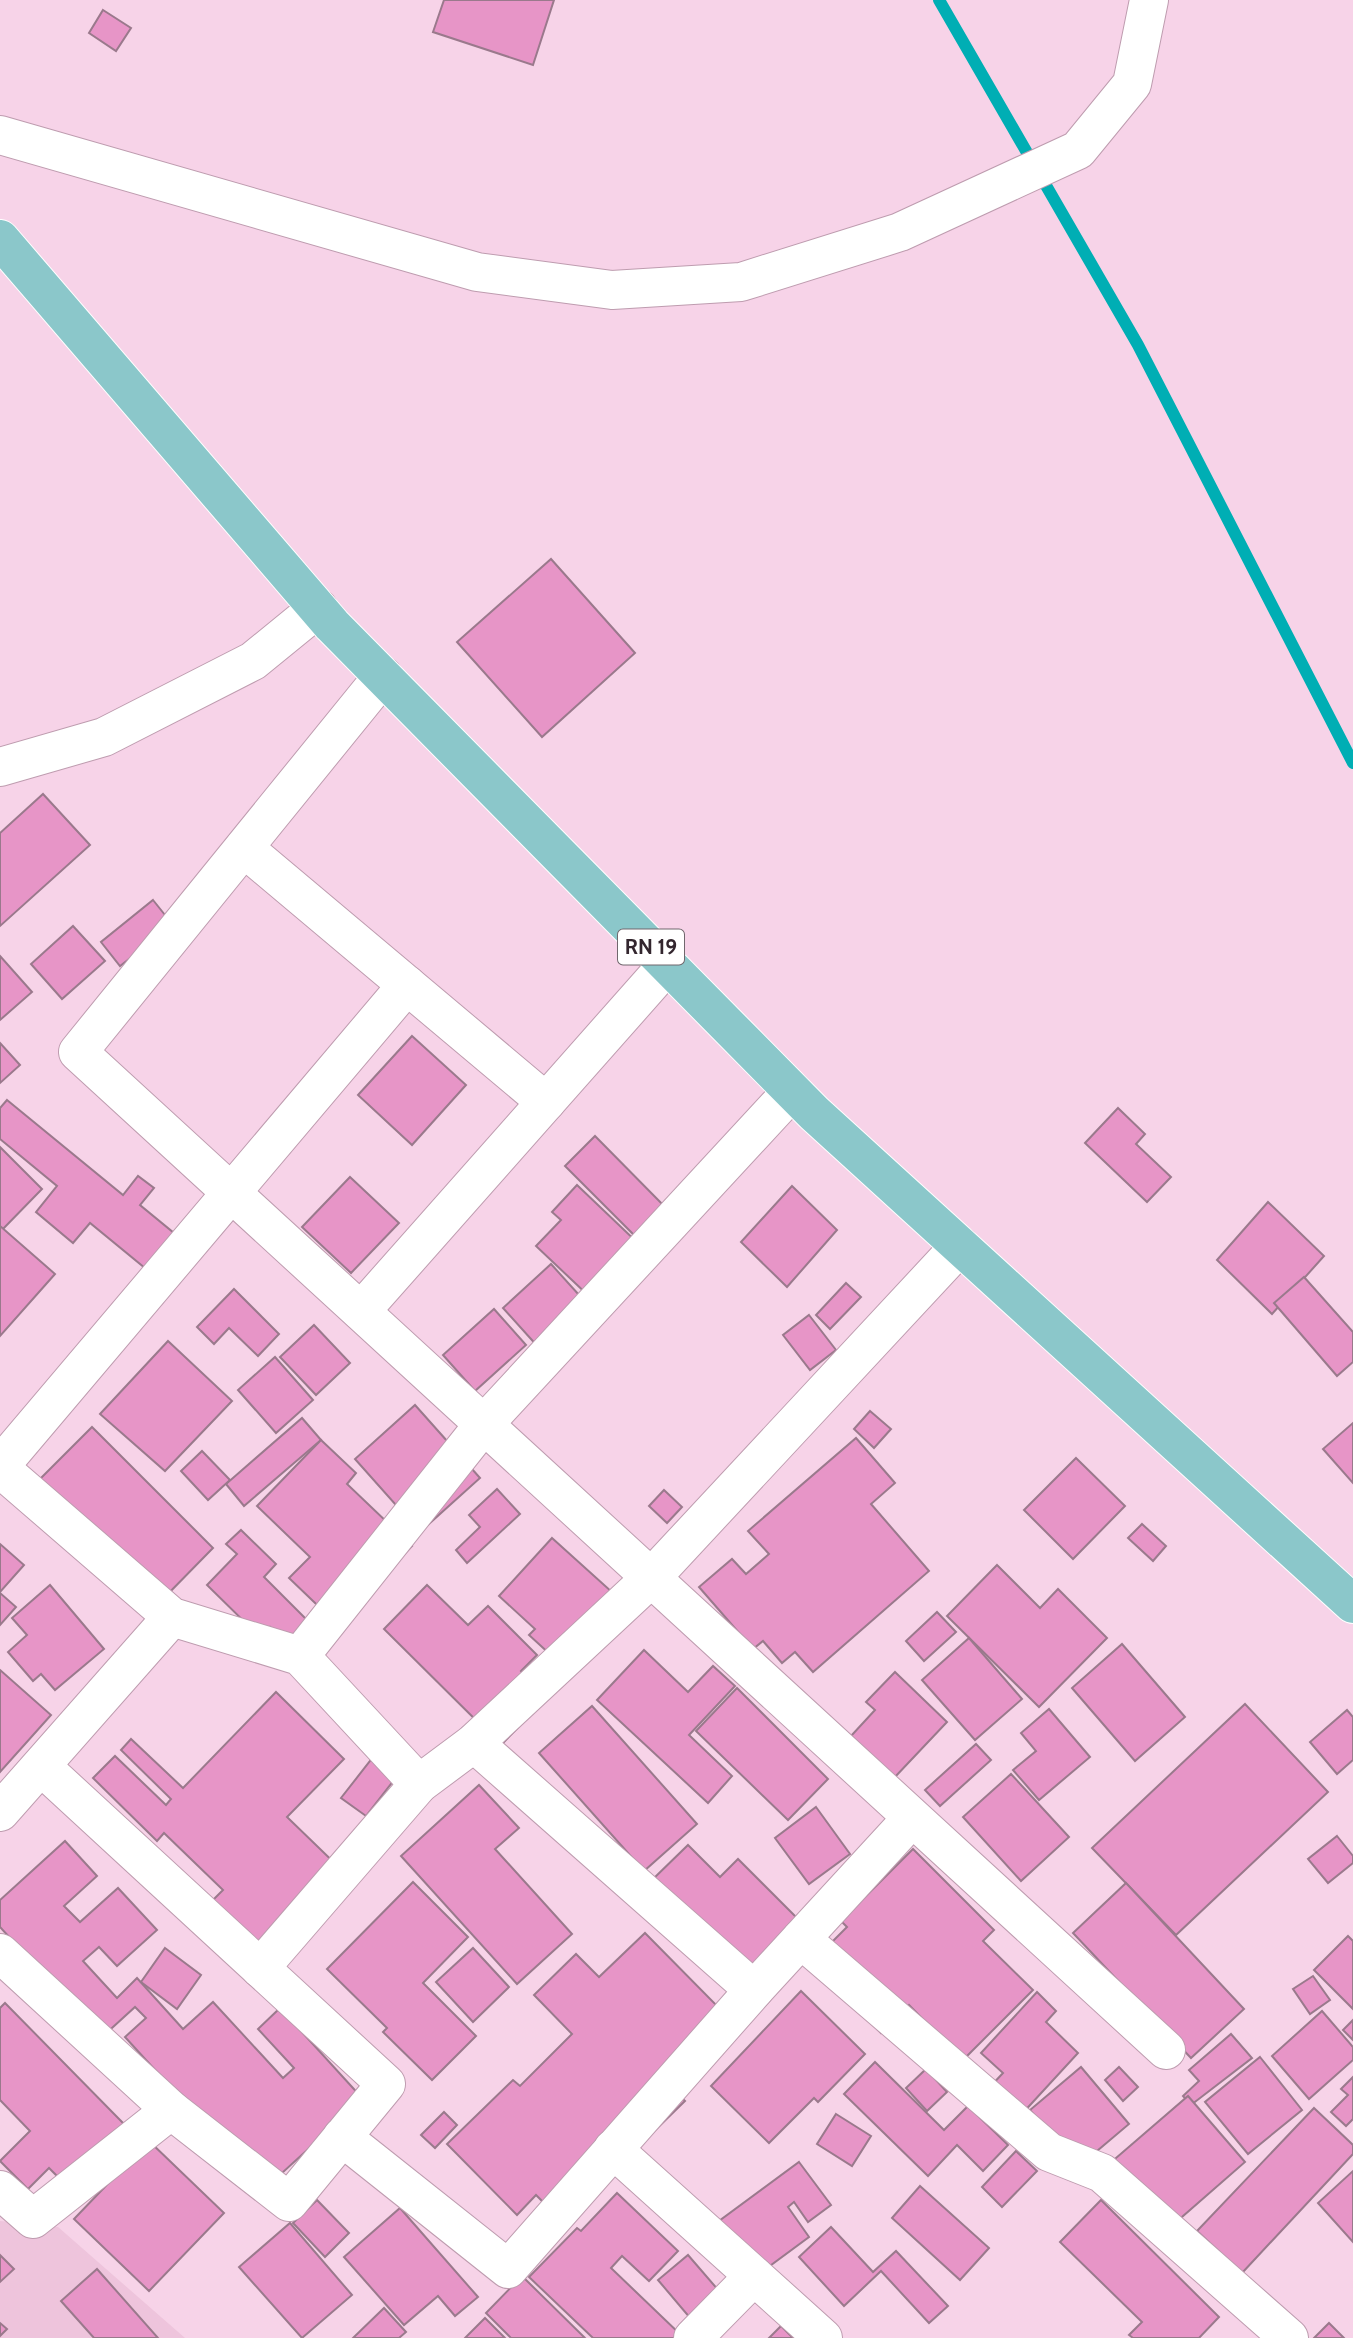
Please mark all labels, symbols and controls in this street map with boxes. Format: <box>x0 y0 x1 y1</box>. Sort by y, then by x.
road number: RN 19 <box>618 930 684 964</box>

